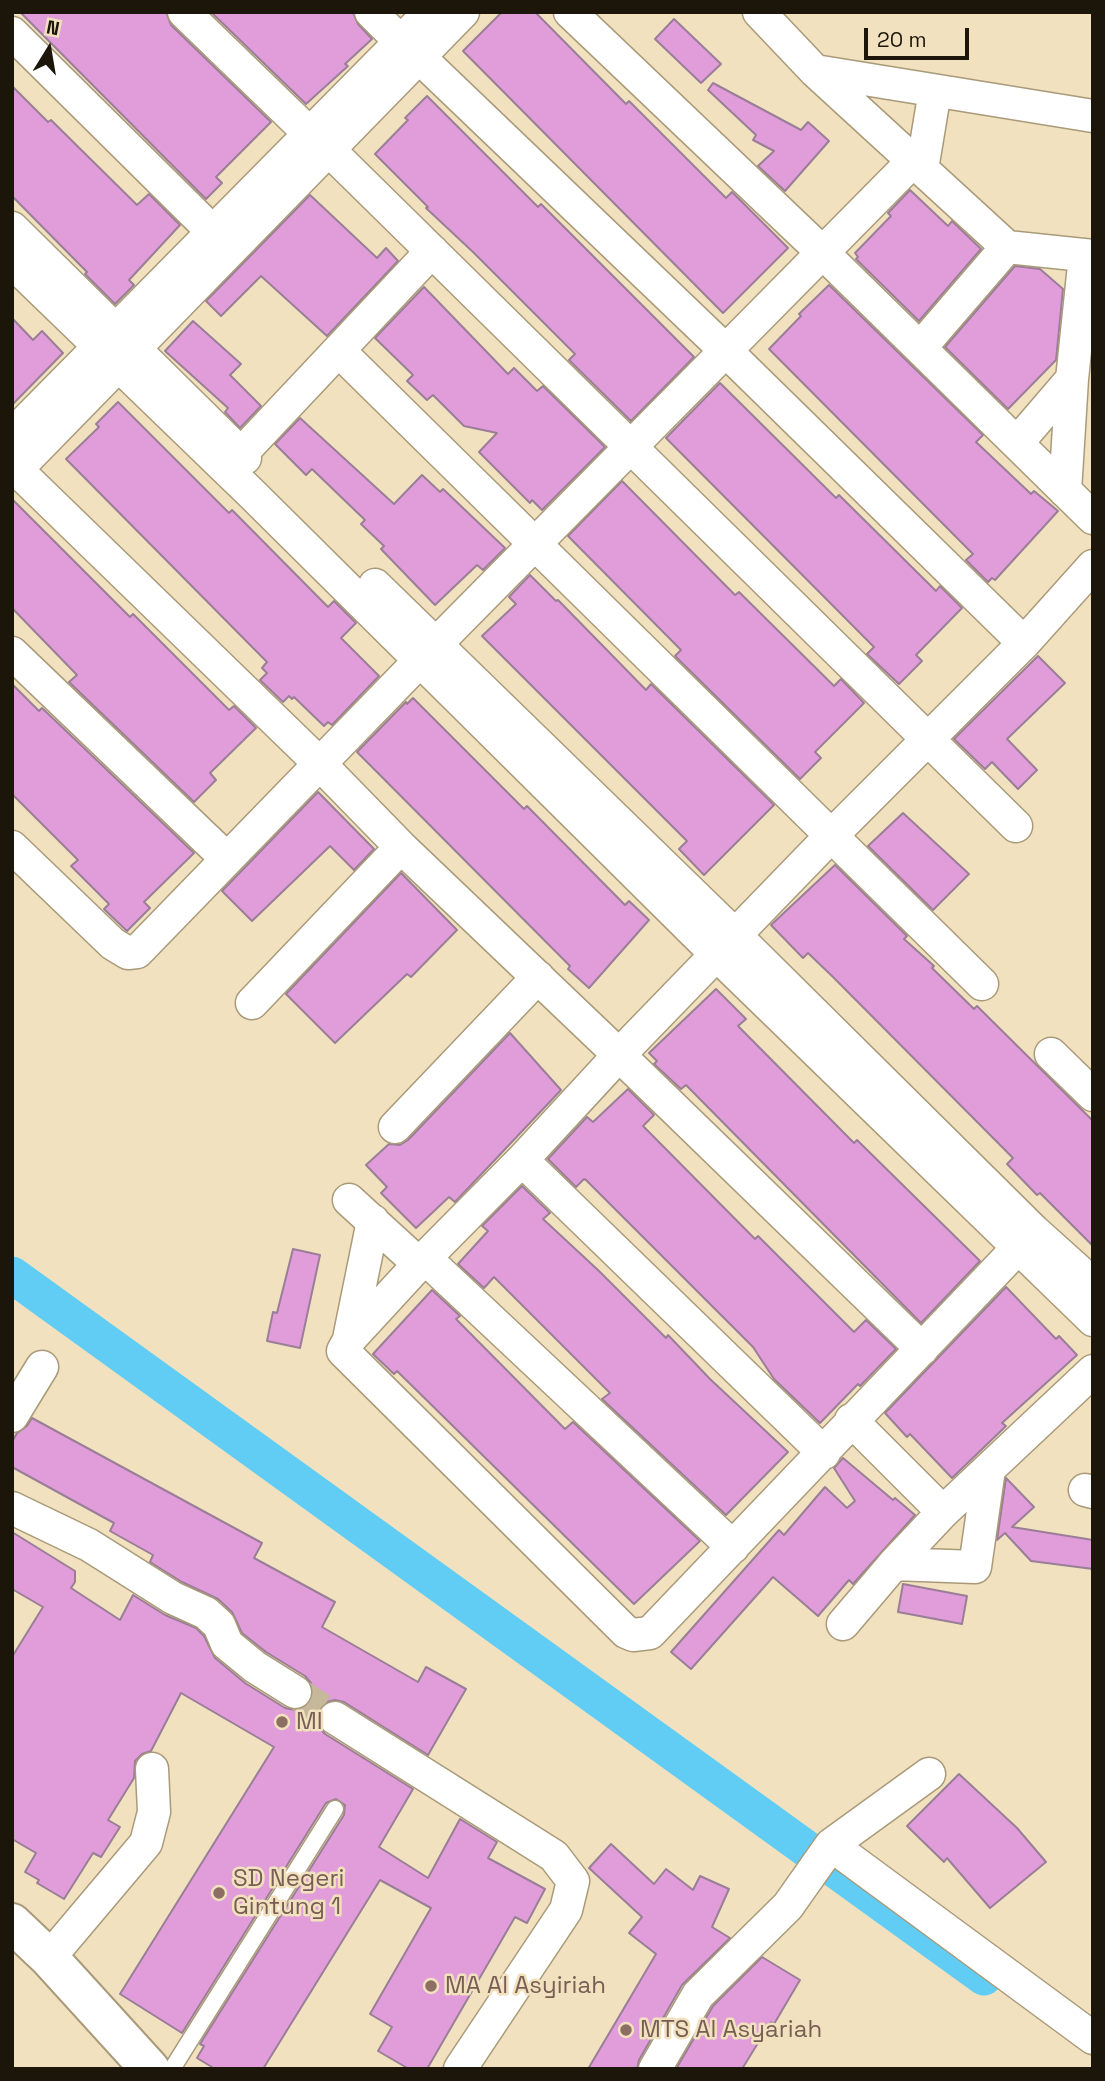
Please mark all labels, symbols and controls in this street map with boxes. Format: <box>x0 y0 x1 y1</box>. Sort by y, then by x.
north arrow <box>14 14 84 84</box>
text: N <box>44 14 62 41</box>
scale bar <box>867 14 972 58</box>
text: 20 m <box>877 26 927 53</box>
place label: MI <box>296 1708 323 1736</box>
marker: MI <box>274 1714 290 1730</box>
place label: SD Negeri Gintung 1 <box>233 1865 344 1921</box>
marker: SD Negeri Gintung 1 <box>211 1885 227 1901</box>
place label: MA Al Asyiriah <box>445 1972 606 2000</box>
marker: MA Al Asyiriah <box>423 1978 439 1994</box>
place label: MTS Al Asyariah <box>640 2016 822 2044</box>
marker: MTS Al Asyariah <box>618 2022 634 2038</box>

